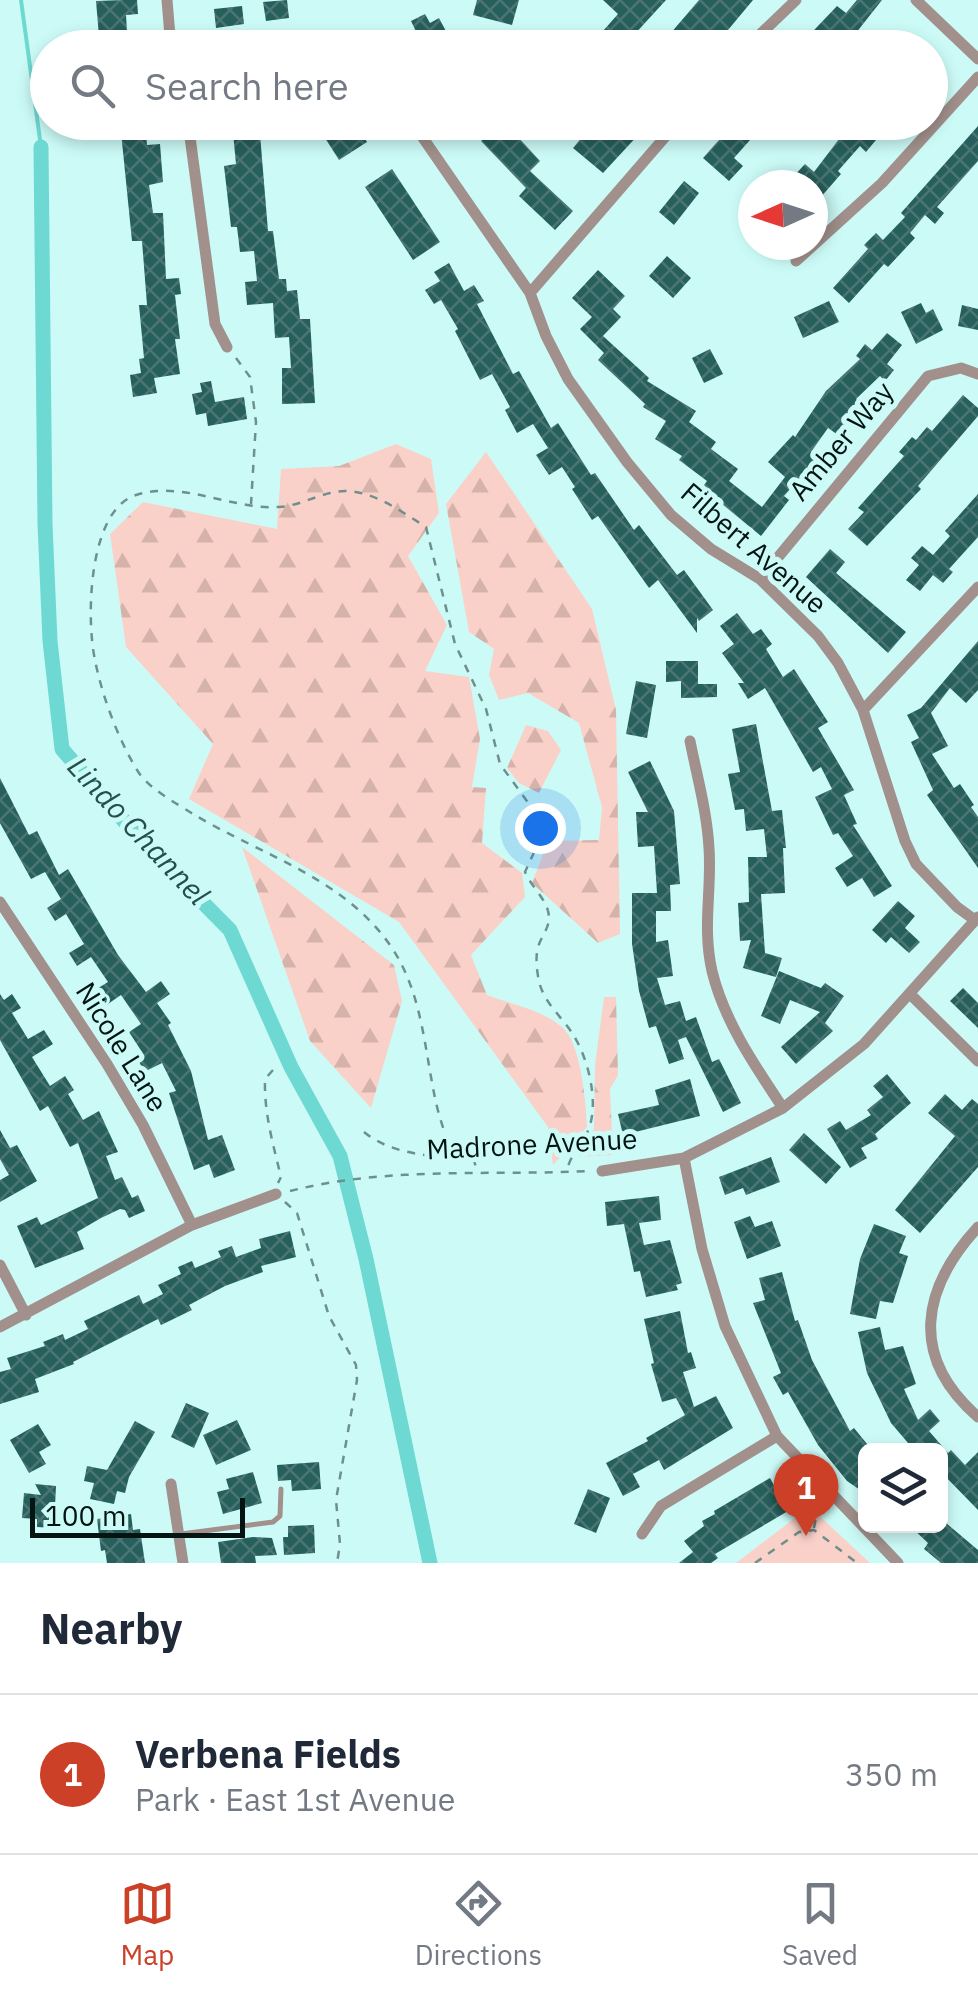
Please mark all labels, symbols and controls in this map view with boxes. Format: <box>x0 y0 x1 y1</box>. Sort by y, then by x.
search box <box>30 30 948 140</box>
icon: search <box>65 58 120 113</box>
text: Search here <box>145 61 349 110</box>
north arrow <box>738 170 828 260</box>
street label: Amber Way <box>780 373 901 508</box>
street label: Filbert Avenue <box>673 474 835 621</box>
water label: Lindo Channel <box>60 747 218 913</box>
your location <box>515 803 566 854</box>
street label: Nicole Lane <box>68 975 177 1119</box>
street label: Madrone Avenue <box>426 1120 638 1168</box>
map controls <box>858 1443 948 1533</box>
button: layers <box>858 1443 948 1533</box>
pin: 1 <box>774 1454 838 1536</box>
scale bar <box>30 1493 245 1538</box>
text: 100 m <box>45 1497 126 1534</box>
text: Nearby <box>40 1601 182 1656</box>
text: Verbena Fields <box>135 1729 401 1778</box>
text: 1 <box>63 1753 82 1795</box>
text: 350 m <box>845 1753 938 1795</box>
text: Park · East 1st Avenue <box>135 1778 455 1820</box>
tab: Map <box>120 1876 175 1973</box>
tab: Directions <box>415 1876 542 1973</box>
tab: Saved <box>782 1876 858 1973</box>

